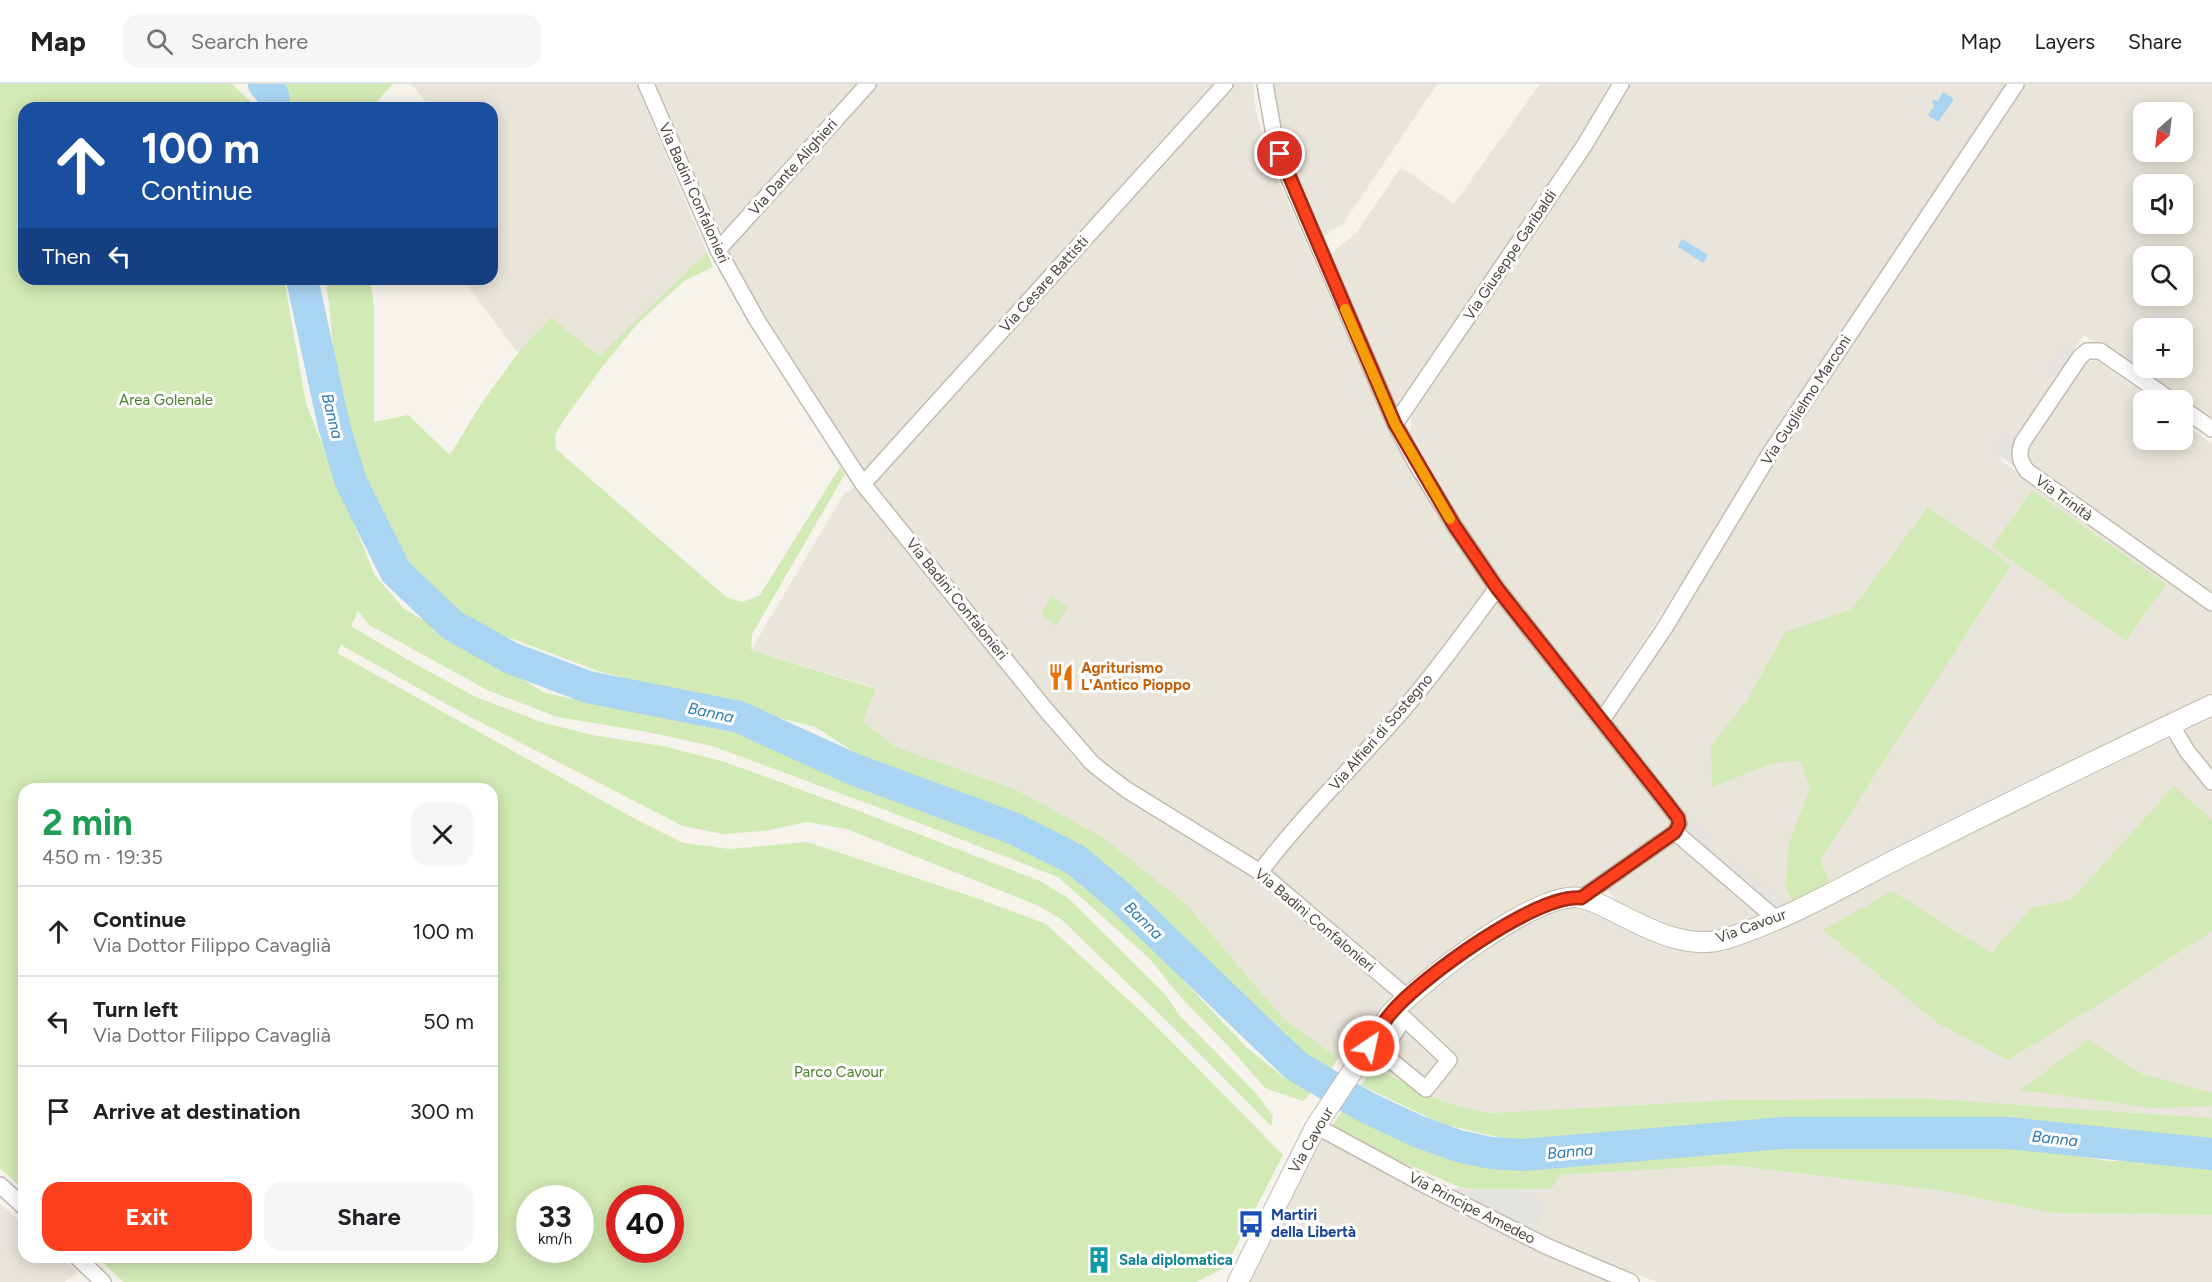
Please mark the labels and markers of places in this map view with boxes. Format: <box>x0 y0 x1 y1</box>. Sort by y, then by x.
pin <box>1254 128 1305 179</box>
place label: Agriturismo L'Antico Pioppo <box>1081 659 1191 694</box>
restaurant icon: Agriturismo L'Antico Pioppo <box>1046 662 1076 692</box>
place label: Martiri della Libertà <box>1271 1206 1356 1241</box>
bus stop icon: Martiri della Libertà <box>1236 1209 1266 1239</box>
building icon: Sala diplomatica <box>1084 1245 1114 1275</box>
place label: Sala diplomatica <box>1119 1251 1233 1269</box>

